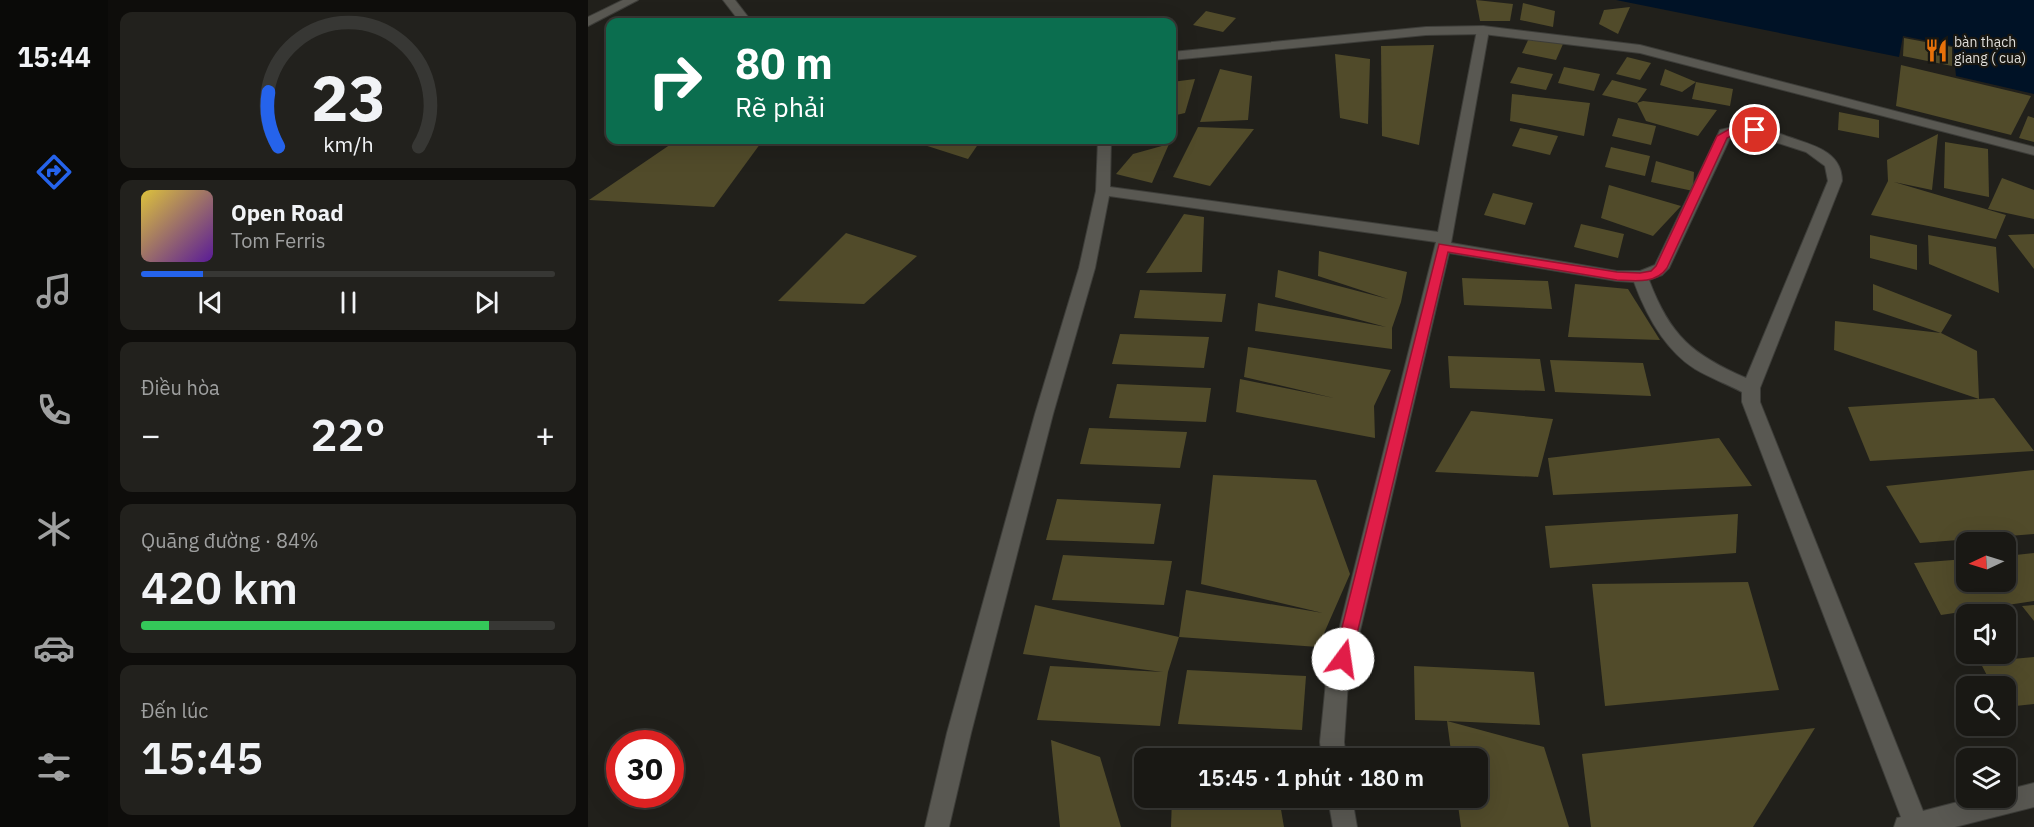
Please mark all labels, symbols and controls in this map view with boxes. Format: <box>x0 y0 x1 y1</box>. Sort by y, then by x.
place label: bàn thạch giang ( cua) <box>1954 33 2026 67</box>
text: 80 m <box>735 36 833 91</box>
restaurant icon: bàn thạch giang ( cua) <box>1923 37 1949 63</box>
text: 15:44 <box>17 39 91 74</box>
icon: right <box>636 42 714 120</box>
text: 23 <box>311 57 385 138</box>
text: Rẽ phải <box>735 89 825 124</box>
pin <box>1729 104 1780 155</box>
icon: arrive <box>1738 113 1771 146</box>
text: km/h <box>323 130 373 158</box>
icon: directions <box>33 151 75 193</box>
text: Open Road <box>231 198 344 227</box>
text: Tom Ferris <box>231 227 326 254</box>
icon: music <box>33 270 75 312</box>
icon: previous <box>194 286 227 319</box>
icon: pause <box>332 286 365 319</box>
icon: next <box>470 286 503 319</box>
text: Điều hòa <box>141 374 220 401</box>
icon: phone <box>33 389 75 431</box>
text: 22° <box>310 405 386 463</box>
text: − <box>141 413 161 456</box>
text: + <box>535 413 555 456</box>
icon: climate <box>33 508 75 550</box>
text: Quãng đường · 84% <box>141 527 318 554</box>
north arrow <box>1956 532 2016 592</box>
map controls <box>1956 532 2016 808</box>
text: 420 km <box>141 558 298 616</box>
button: sound <box>1956 604 2016 664</box>
icon: car <box>33 627 75 669</box>
position arrow <box>1311 627 1375 691</box>
button: search <box>1956 676 2016 736</box>
text: Đến lúc <box>141 697 208 724</box>
text: 15:45 <box>141 728 263 786</box>
speed limit sign: 30 <box>606 730 684 808</box>
icon: filters <box>33 746 75 788</box>
button: layers <box>1956 748 2016 808</box>
text: 15:45 · 1 phút · 180 m <box>1198 763 1424 792</box>

